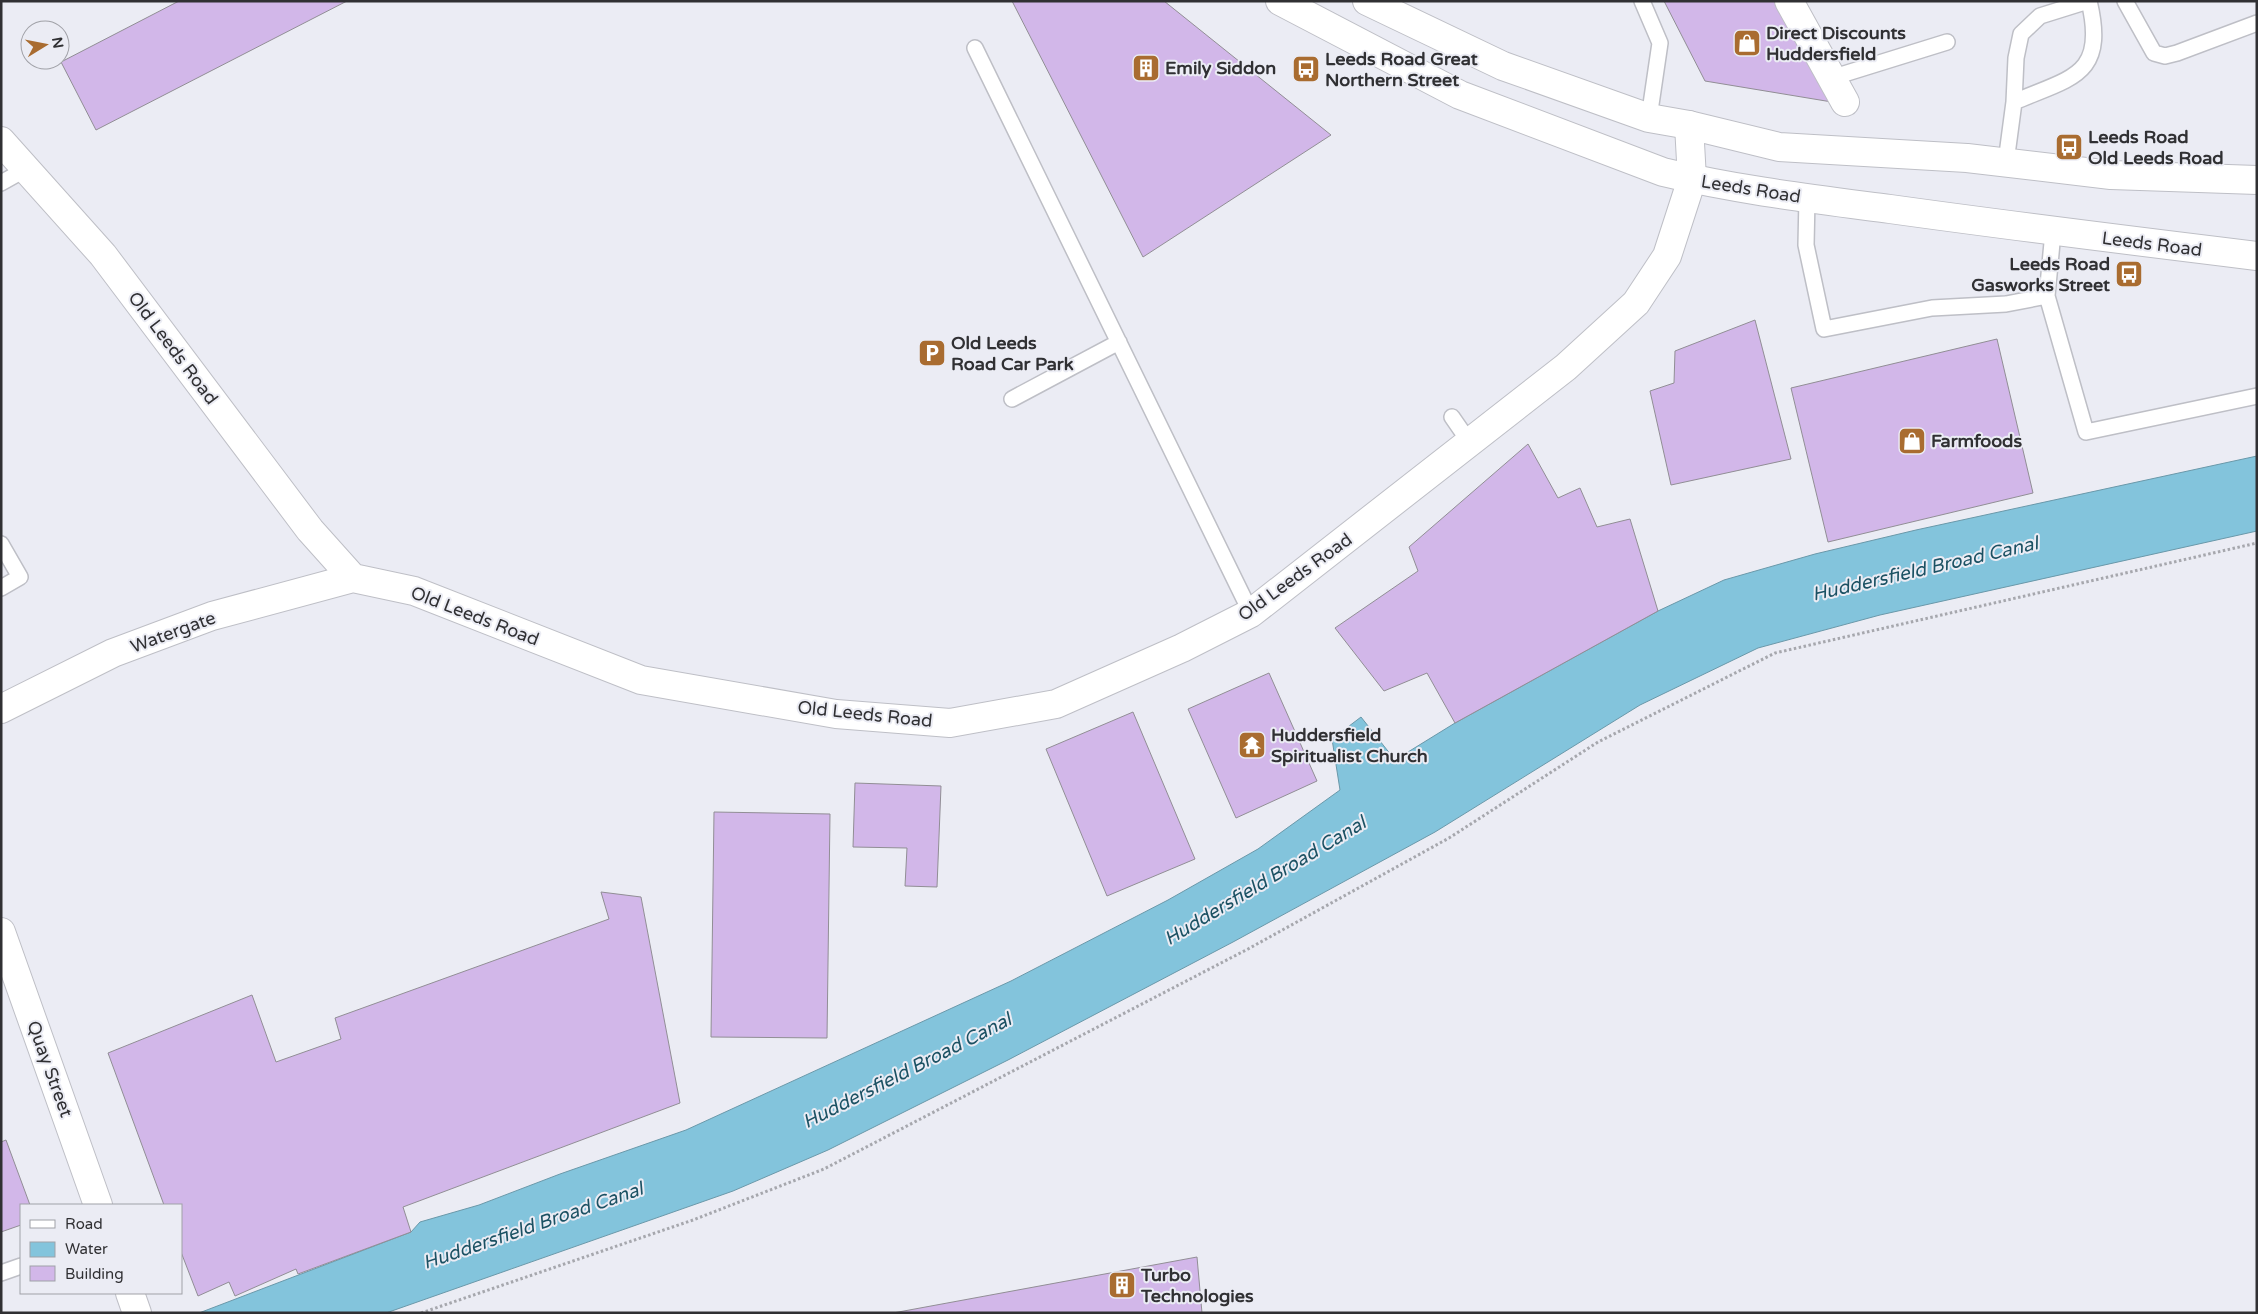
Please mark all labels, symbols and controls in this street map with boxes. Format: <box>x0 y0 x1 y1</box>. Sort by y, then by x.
north arrow <box>20 20 70 70</box>
place label: Direct Discounts Huddersfield <box>1766 22 1906 65</box>
shop icon: Direct Discounts Huddersfield <box>1732 28 1762 58</box>
text: N <box>48 36 67 50</box>
place label: Leeds Road Great Northern Street <box>1325 48 1478 91</box>
building icon: Emily Siddon <box>1131 53 1161 83</box>
bus stop icon: Leeds Road Great Northern Street <box>1291 54 1321 84</box>
place label: Emily Siddon <box>1165 57 1276 79</box>
place label: Leeds Road Old Leeds Road <box>2088 126 2224 169</box>
bus stop icon: Leeds Road Old Leeds Road <box>2054 132 2084 162</box>
street label: Leeds Road <box>1700 170 1802 208</box>
street label: Leeds Road <box>2101 227 2203 261</box>
place label: Leeds Road Gasworks Street <box>1971 253 2110 296</box>
bus stop icon: Leeds Road Gasworks Street <box>2114 259 2144 289</box>
street label: Old Leeds Road <box>123 287 223 409</box>
place label: Old Leeds Road Car Park <box>951 332 1074 375</box>
parking icon: Old Leeds Road Car Park <box>917 338 947 368</box>
shop icon: Farmfoods <box>1897 426 1927 456</box>
place label: Farmfoods <box>1931 430 2022 452</box>
street label: Old Leeds Road <box>1234 528 1356 626</box>
water label: Huddersfield Broad Canal <box>1810 532 2042 606</box>
street label: Old Leeds Road <box>408 581 542 651</box>
street label: Watergate <box>127 606 219 658</box>
street label: Old Leeds Road <box>796 696 934 732</box>
place label: Huddersfield Spiritualist Church <box>1271 724 1428 767</box>
temple icon: Huddersfield Spiritualist Church <box>1237 730 1267 760</box>
water label: Huddersfield Broad Canal <box>1160 811 1372 950</box>
water label: Huddersfield Broad Canal <box>799 1008 1017 1133</box>
street label: Quay Street <box>22 1018 78 1120</box>
water label: Huddersfield Broad Canal <box>420 1177 648 1274</box>
legend <box>20 1204 182 1294</box>
text: Road <box>65 1215 103 1233</box>
text: Water <box>65 1240 108 1258</box>
place label: Turbo Technologies <box>1140 1264 1254 1307</box>
text: Building <box>65 1265 124 1283</box>
building icon: Turbo Technologies <box>1107 1270 1137 1300</box>

